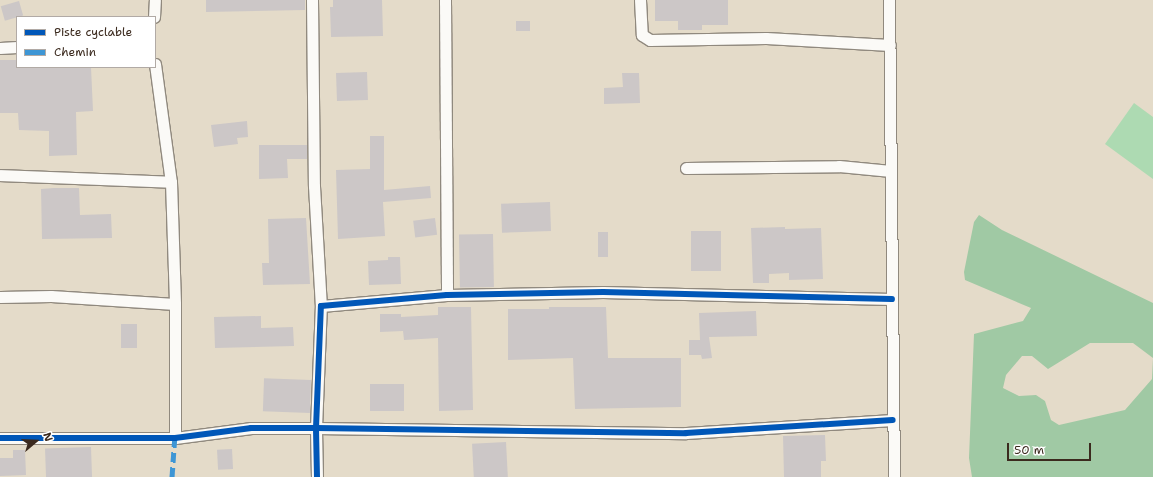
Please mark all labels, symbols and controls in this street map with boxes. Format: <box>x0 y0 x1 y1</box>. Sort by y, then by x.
legend <box>16 16 156 68</box>
text: Piste cyclable <box>54 24 132 40</box>
text: Chemin <box>54 44 96 60</box>
north arrow <box>16 421 56 461</box>
text: N <box>39 430 56 443</box>
scale bar <box>1009 435 1093 461</box>
text: 50 m <box>1014 442 1044 458</box>

